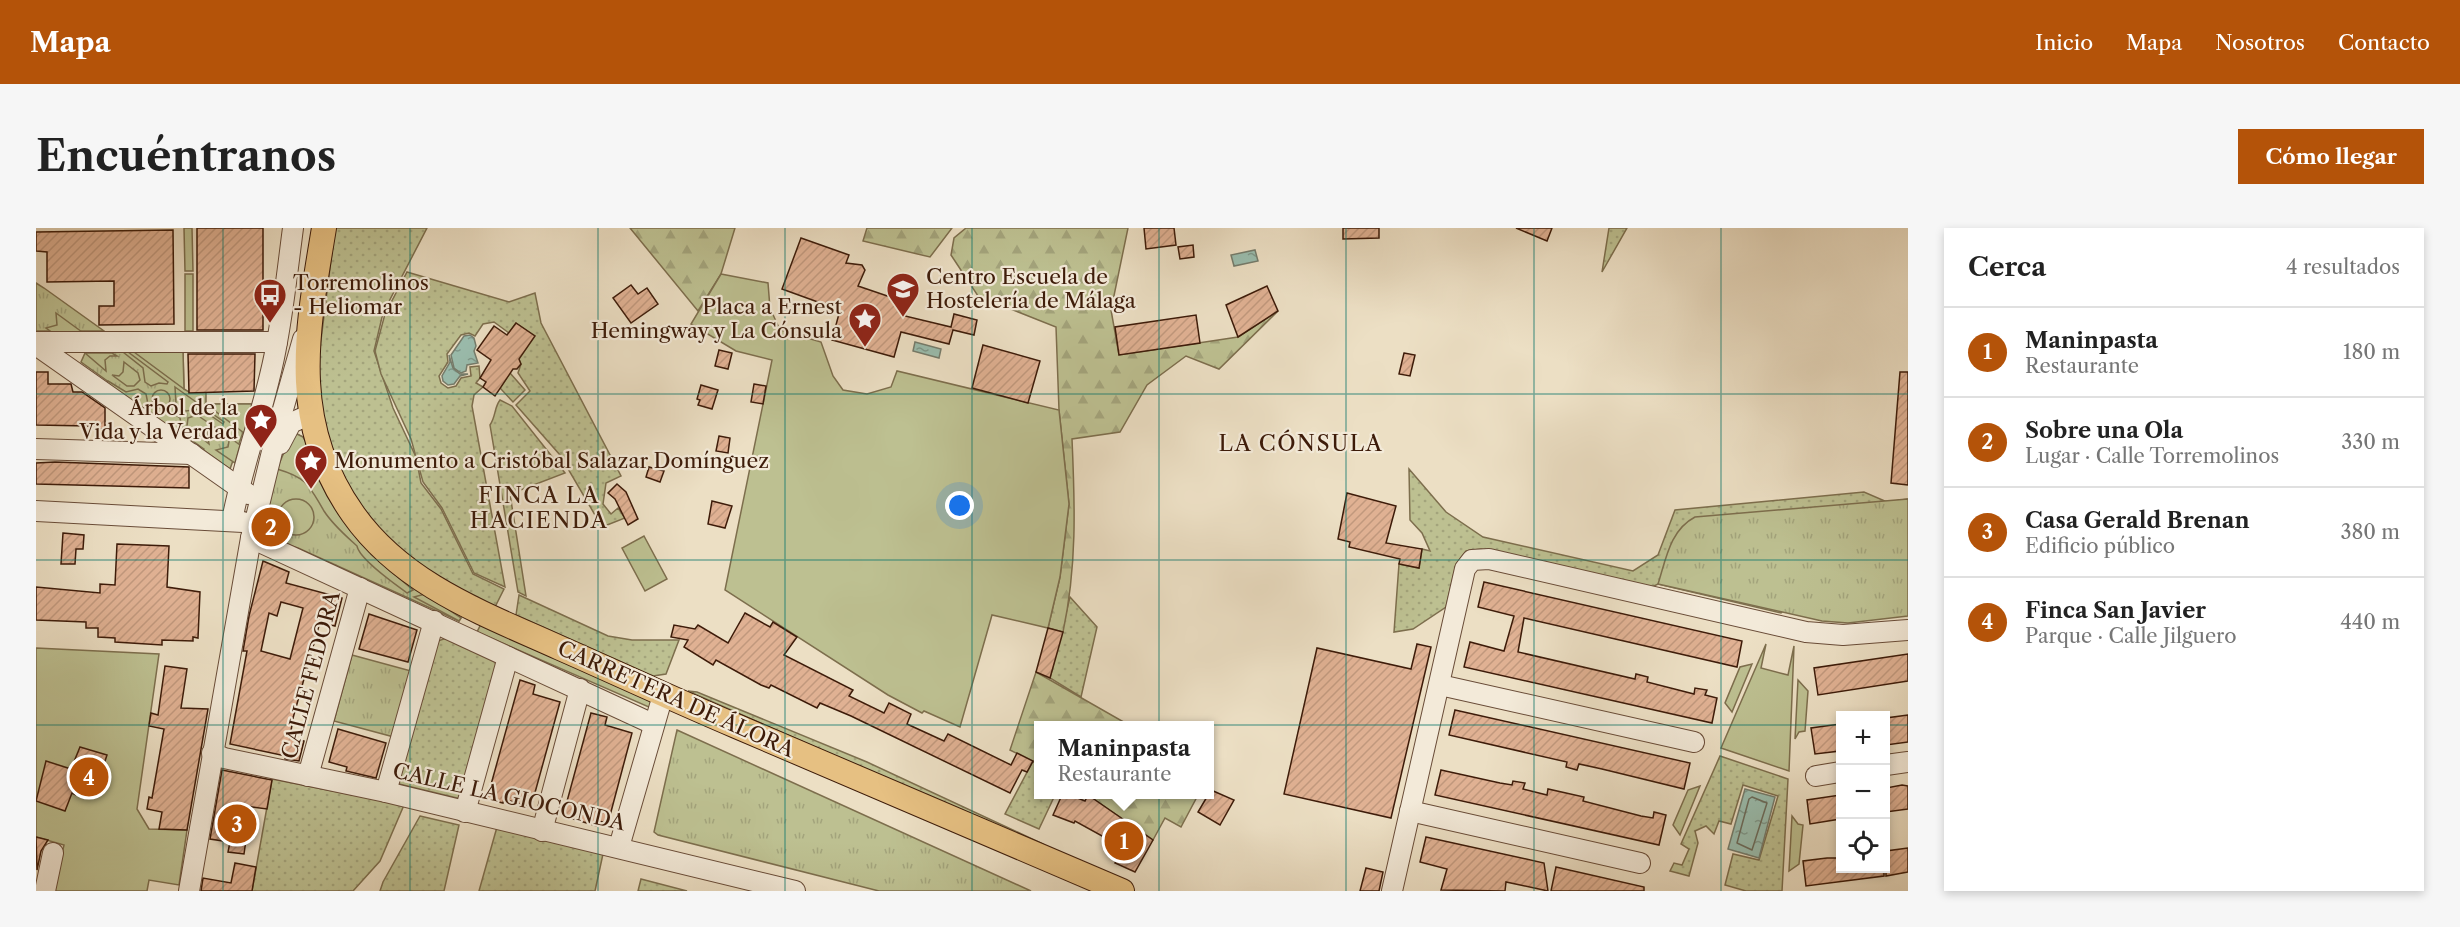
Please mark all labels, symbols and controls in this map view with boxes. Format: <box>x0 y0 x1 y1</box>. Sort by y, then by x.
text: Mapa <box>30 25 111 59</box>
text: Inicio <box>2035 30 2093 55</box>
text: Mapa <box>2126 30 2182 55</box>
text: Nosotros <box>2215 30 2305 55</box>
text: Contacto <box>2338 30 2430 55</box>
button: Cómo llegar <box>2238 129 2424 184</box>
text: Encuéntranos <box>36 130 336 182</box>
text: Cerca <box>1968 251 2046 283</box>
text: 4 resultados <box>2286 255 2400 279</box>
place label: Centro Escuela de Hostelería de Málaga <box>926 264 1137 313</box>
place label: Torremolinos - Heliomar <box>293 270 429 319</box>
school or university icon: Centro Escuela de Hostelería de Málaga <box>885 271 921 318</box>
bus stop icon: Torremolinos - Heliomar <box>252 277 288 324</box>
place label: Placa a Ernest Hemingway y La Cónsula <box>591 294 843 343</box>
place icon: Placa a Ernest Hemingway y La Cónsula <box>847 301 883 348</box>
text: Maninpasta <box>2025 327 2158 354</box>
text: 1 <box>1983 340 1992 364</box>
text: 180 m <box>2343 340 2400 364</box>
text: Restaurante <box>2025 354 2139 378</box>
place label: Árbol de la Vida y la Verdad <box>78 395 239 444</box>
place icon: Árbol de la Vida y la Verdad <box>243 402 279 449</box>
text: Sobre una Ola <box>2025 417 2183 444</box>
district label: LA CÓNSULA <box>1219 429 1383 457</box>
text: 2 <box>1982 430 1993 454</box>
text: 330 m <box>2341 430 2400 454</box>
place icon: Monumento a Cristóbal Salazar Domínguez <box>293 443 329 490</box>
text: Lugar · Calle Torremolinos <box>2025 444 2279 468</box>
place label: Monumento a Cristóbal Salazar Domínguez <box>334 448 769 473</box>
district label: FINCA LA HACIENDA <box>470 482 608 534</box>
your location <box>945 491 974 520</box>
pin: 2 <box>252 504 290 550</box>
text: Casa Gerald Brenan <box>2025 507 2250 534</box>
text: 3 <box>1982 520 1993 544</box>
text: 380 m <box>2341 520 2400 544</box>
text: Edificio público <box>2025 534 2175 558</box>
street label: CALLE FEDORA <box>276 588 345 761</box>
text: Finca San Javier <box>2025 597 2206 624</box>
text: 4 <box>1982 610 1993 634</box>
text: 440 m <box>2340 610 2400 634</box>
text: Parque · Calle Jilguero <box>2025 624 2237 648</box>
street label: CARRETERA DE ÁLORA <box>554 635 799 762</box>
map controls <box>1836 711 1890 873</box>
button: + <box>1836 711 1890 765</box>
popup <box>1034 721 1214 799</box>
text: Maninpasta <box>1057 735 1191 762</box>
pin: 4 <box>70 754 108 800</box>
street label: CALLE LA GIOCONDA <box>390 758 628 836</box>
text: Restaurante <box>1057 762 1171 786</box>
button: − <box>1836 765 1890 819</box>
pin: 3 <box>218 802 256 846</box>
pin: 1 <box>1104 818 1144 864</box>
button: locate <box>1836 819 1890 873</box>

